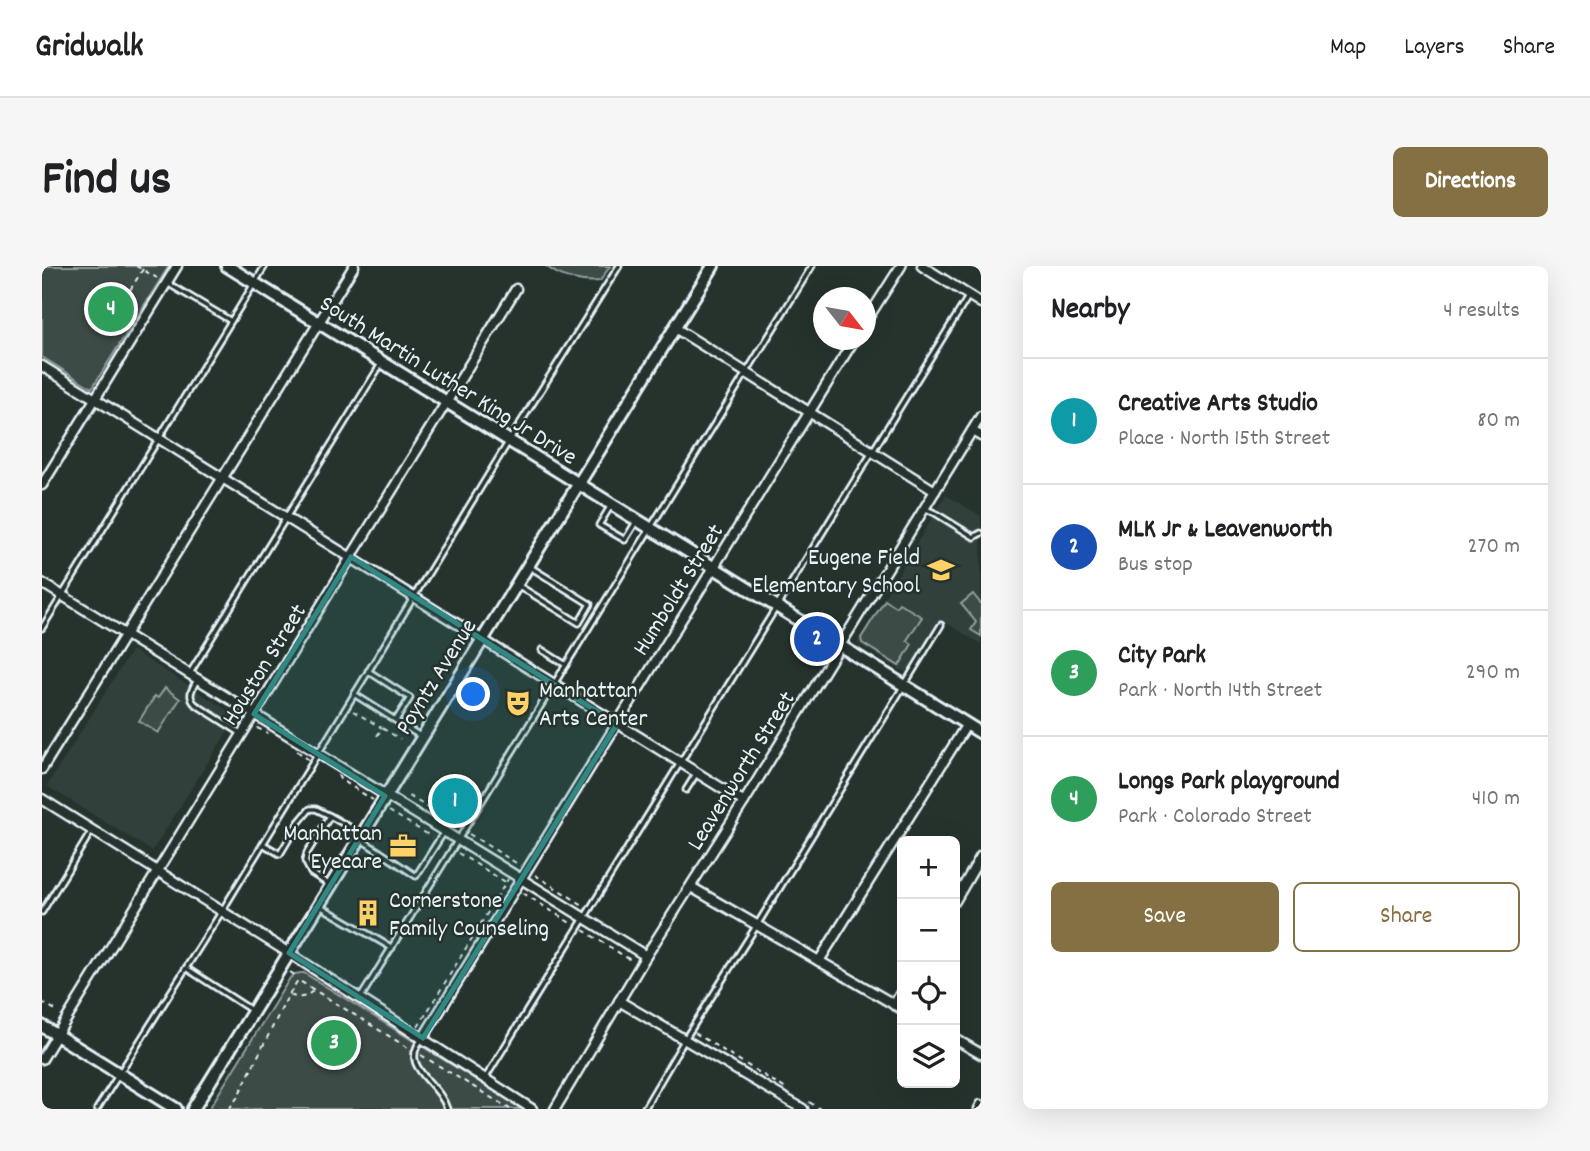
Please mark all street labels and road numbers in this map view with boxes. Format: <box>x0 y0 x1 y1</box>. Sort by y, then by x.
street label: South Martin Luther King Jr Drive <box>312 288 583 475</box>
street label: Humboldt Street <box>625 518 734 663</box>
street label: Houston Street <box>215 598 317 733</box>
street label: Poyntz Avenue <box>388 613 487 742</box>
street label: Leavenworth Street <box>680 685 805 858</box>

